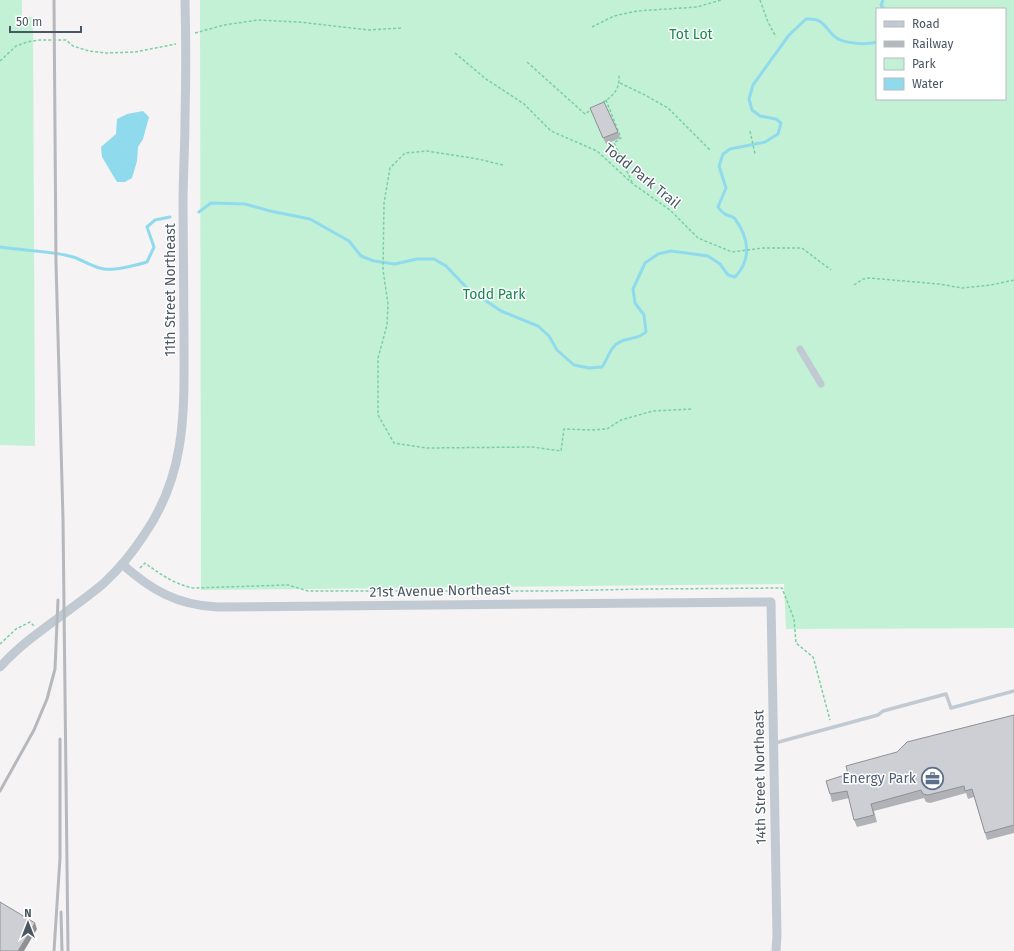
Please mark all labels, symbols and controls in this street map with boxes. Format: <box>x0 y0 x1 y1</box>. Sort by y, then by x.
scale bar <box>10 8 81 34</box>
legend <box>876 8 1006 100</box>
text: 50 m <box>16 15 42 29</box>
text: Road <box>912 17 940 31</box>
park label: Tot Lot <box>669 26 714 43</box>
text: Railway <box>912 37 953 51</box>
text: Park <box>912 57 936 71</box>
text: Water <box>912 77 944 91</box>
street label: Todd Park Trail <box>600 140 684 212</box>
street label: 11th Street Northeast <box>162 222 179 357</box>
park label: Todd Park <box>463 286 526 303</box>
street label: 21st Avenue Northeast <box>369 581 512 601</box>
street label: 14th Street Northeast <box>750 708 770 845</box>
office icon: Energy Park <box>919 765 945 791</box>
place label: Energy Park <box>842 770 917 787</box>
north arrow <box>8 903 48 943</box>
text: N <box>24 907 32 920</box>

